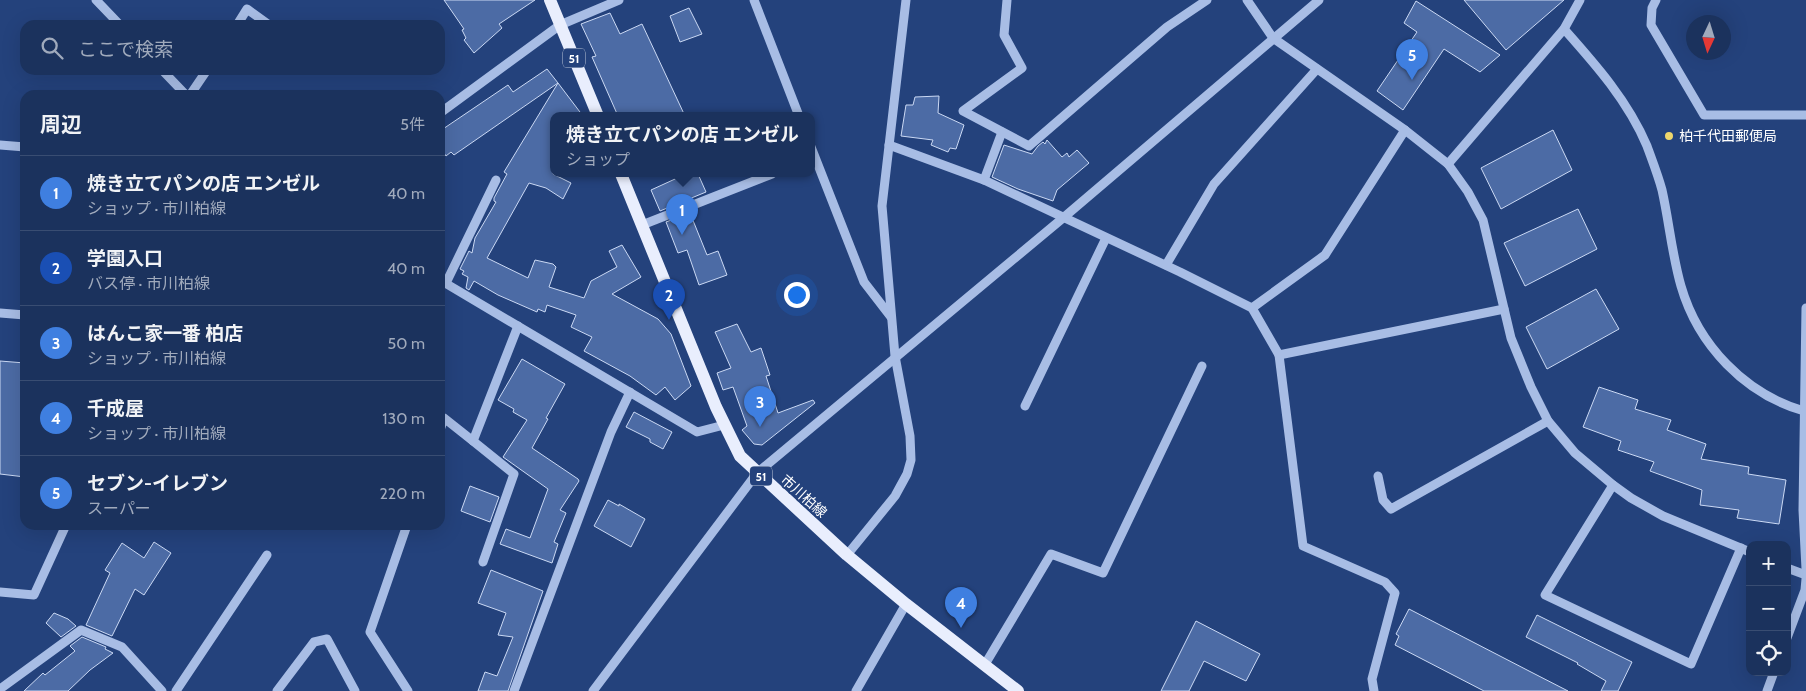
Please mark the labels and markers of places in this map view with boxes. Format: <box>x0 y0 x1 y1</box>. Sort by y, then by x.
pin: 5 <box>1396 39 1428 80</box>
place label: 柏千代田郵便局 <box>1679 127 1777 145</box>
marker: 柏千代田郵便局 <box>1663 130 1675 142</box>
pin: 1 <box>666 194 698 235</box>
pin: 2 <box>653 279 685 320</box>
pin: 3 <box>744 386 776 427</box>
pin: 4 <box>945 587 977 628</box>

